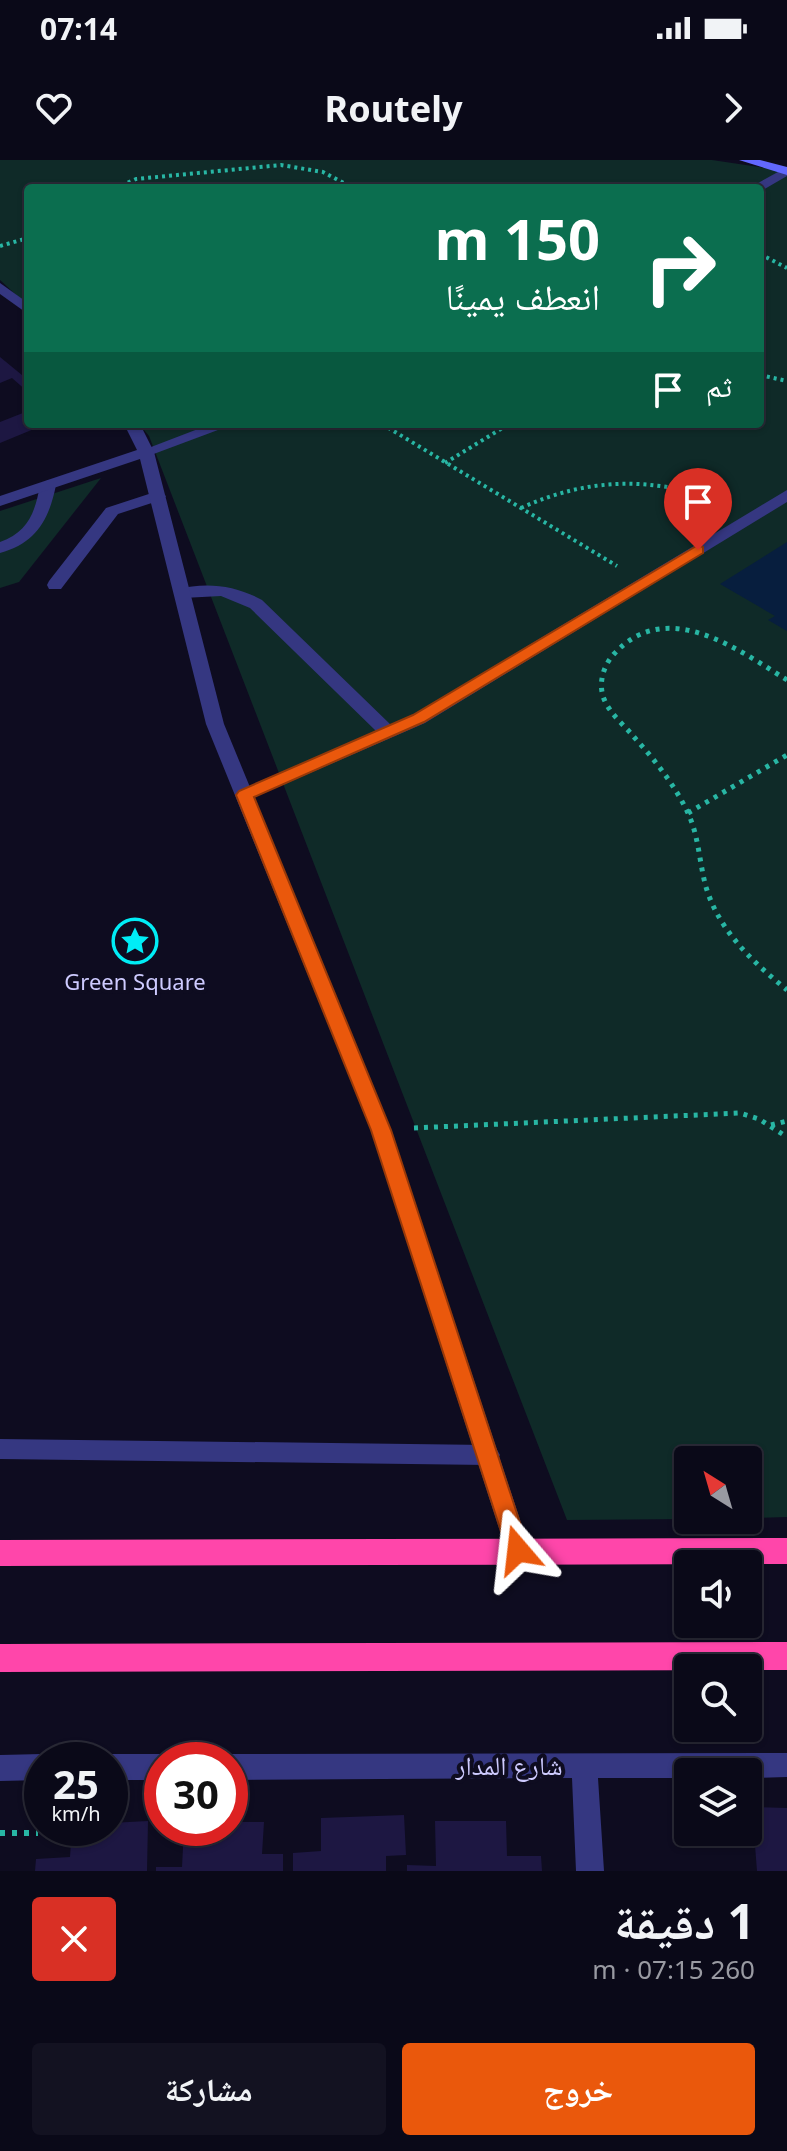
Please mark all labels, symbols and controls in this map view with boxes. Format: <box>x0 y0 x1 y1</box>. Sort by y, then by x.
text: 07:14 <box>40 8 117 49</box>
text: Routely <box>325 84 462 133</box>
icon: heart <box>32 86 76 130</box>
icon: forward <box>711 86 755 130</box>
text: 150 m <box>435 200 600 276</box>
icon: right <box>628 216 732 320</box>
text: انعطف يمينًا <box>445 272 600 321</box>
text: ثم <box>706 365 732 406</box>
icon: arrive <box>646 368 690 412</box>
pin <box>664 468 732 550</box>
icon: arrive <box>676 480 720 524</box>
place icon: Green Square <box>111 917 159 965</box>
place label: Green Square <box>64 966 206 996</box>
north arrow <box>674 1446 762 1534</box>
map controls <box>674 1446 762 1846</box>
position arrow <box>476 1508 560 1592</box>
button: sound <box>674 1550 762 1638</box>
button: search <box>674 1654 762 1742</box>
speed limit sign: 30 <box>144 1742 248 1846</box>
street label: شارع المدار <box>454 1747 563 1783</box>
text: 25 <box>53 1756 99 1811</box>
button: layers <box>674 1758 762 1846</box>
text: km/h <box>51 1800 101 1827</box>
text: 1 دقيقة <box>614 1888 755 1953</box>
button: close <box>32 1897 116 1981</box>
text: 260 m · 07:15 <box>592 1951 755 1987</box>
button: مشاركة <box>32 2043 386 2135</box>
button: خروج <box>402 2043 755 2135</box>

